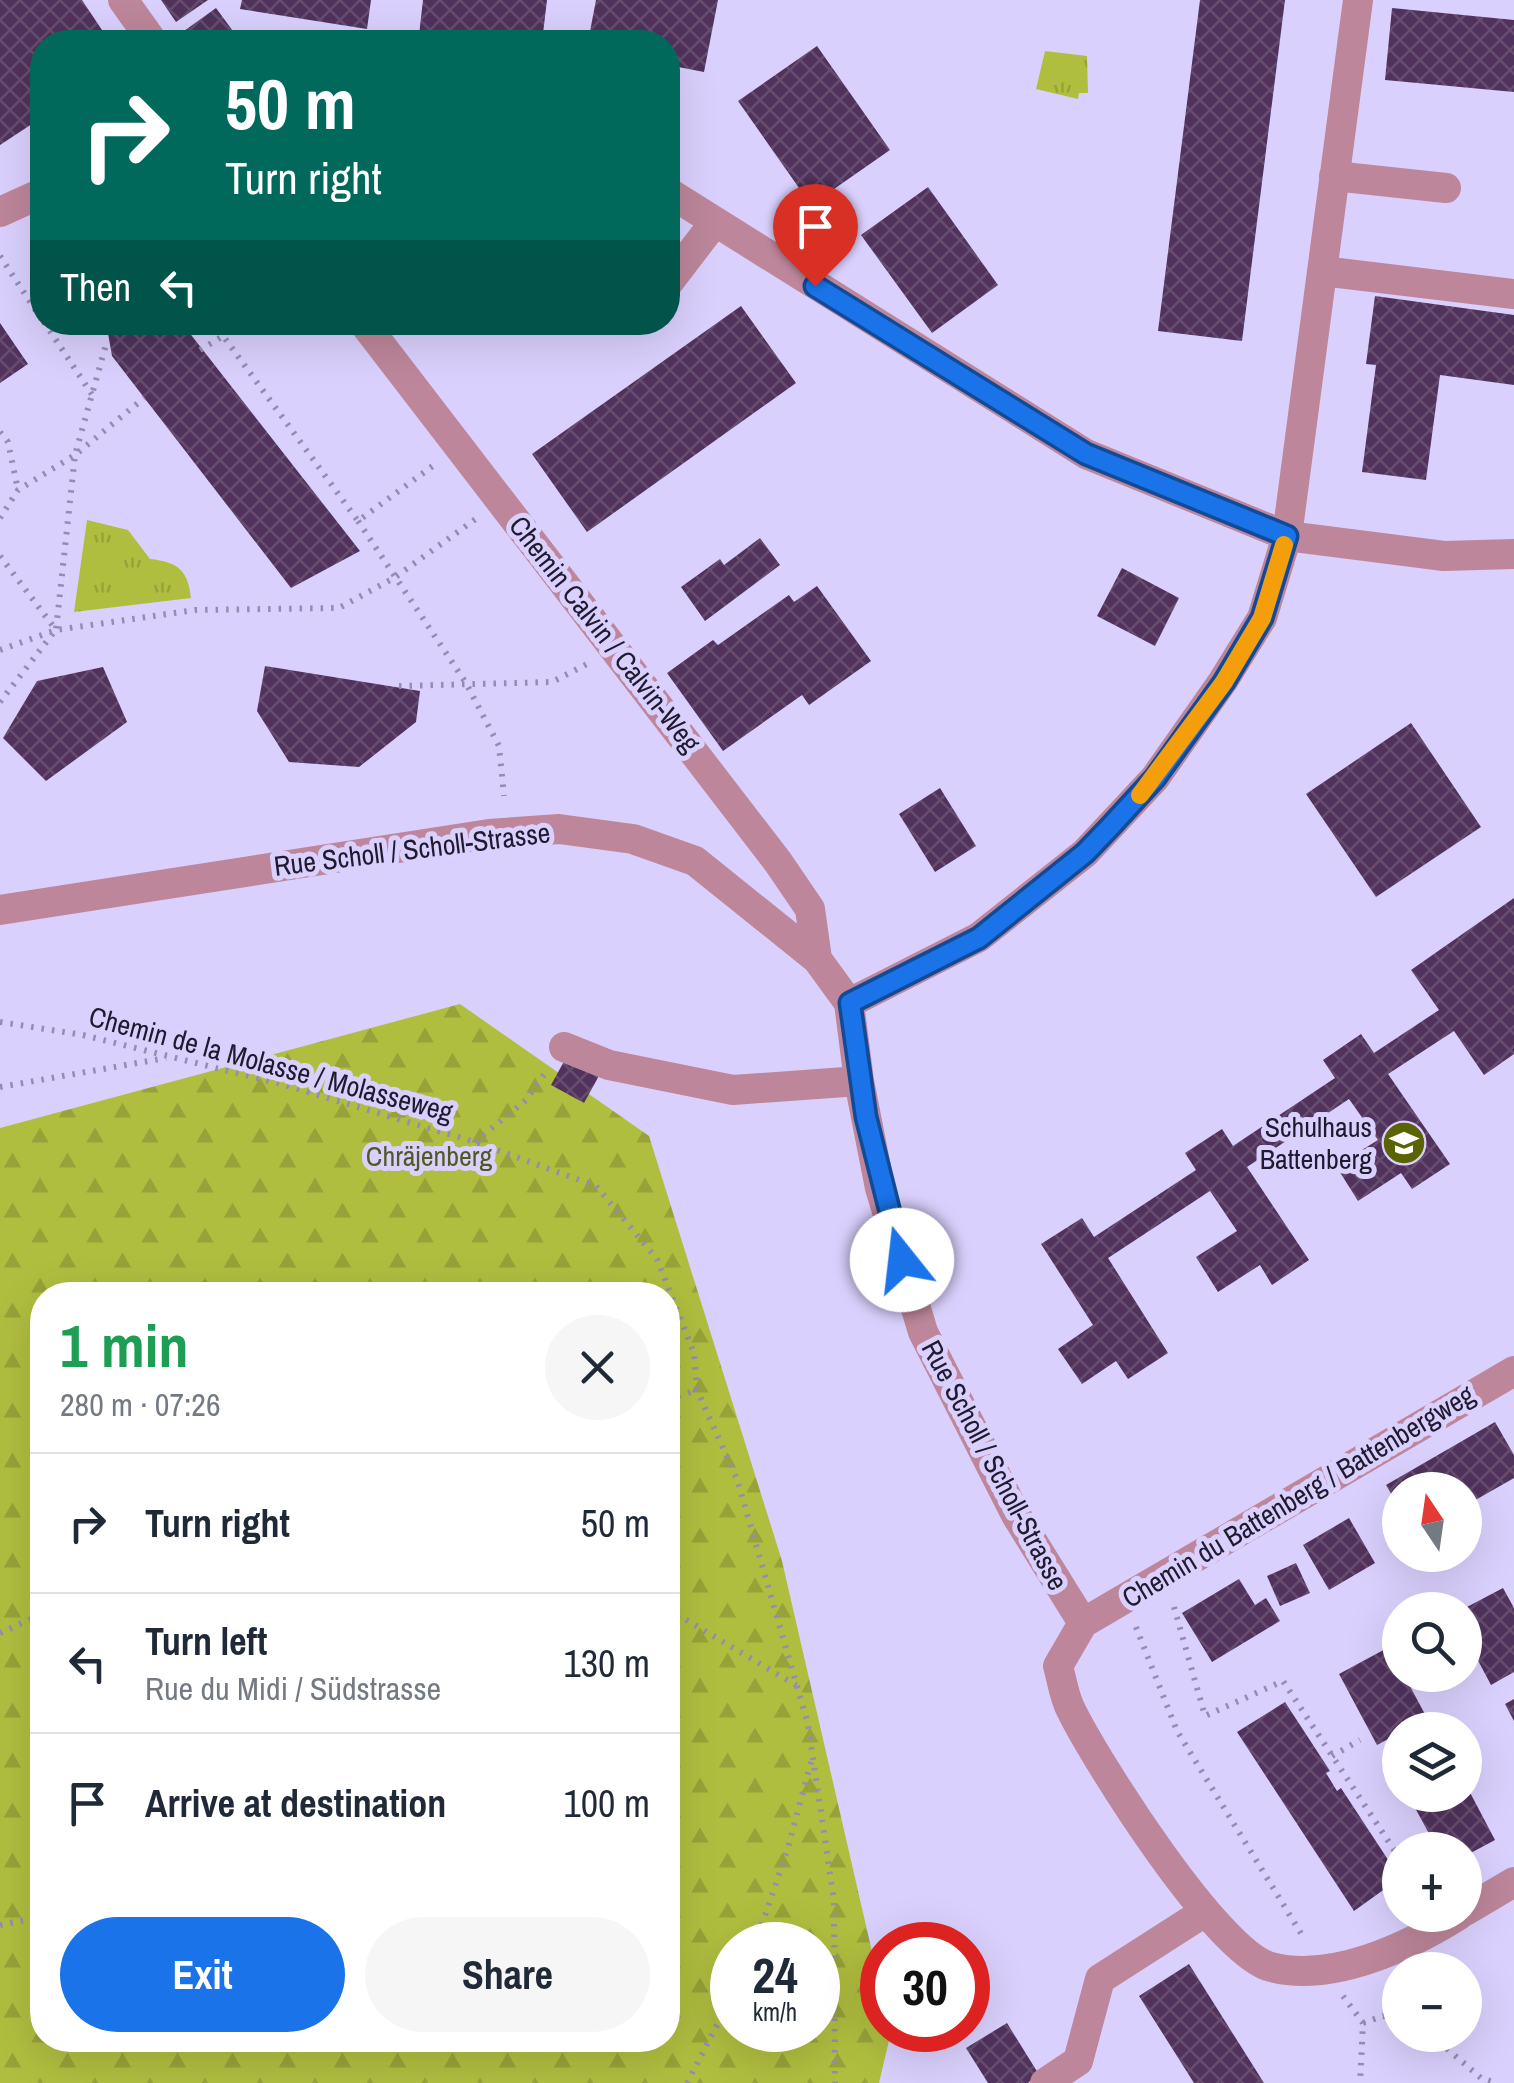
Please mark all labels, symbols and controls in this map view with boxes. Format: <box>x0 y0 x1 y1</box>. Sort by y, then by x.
text: 50 m <box>225 57 356 151</box>
icon: right <box>60 70 190 200</box>
text: Turn right <box>225 147 382 208</box>
pin <box>773 184 858 287</box>
icon: arrive <box>788 199 843 254</box>
icon: left <box>151 260 206 315</box>
text: Then <box>60 262 131 313</box>
street label: Chemin Calvin / Calvin-Weg <box>501 508 710 760</box>
street label: Rue Scholl / Scholl-Strasse <box>272 813 552 885</box>
street label: Chemin de la Molasse / Molasseweg <box>85 997 457 1131</box>
place label: Schulhaus Battenberg <box>1260 1108 1372 1178</box>
school or university icon: Schulhaus Battenberg <box>1381 1120 1427 1166</box>
park label: Chräjenberg <box>366 1137 492 1175</box>
position arrow <box>850 1208 954 1312</box>
text: 1 min <box>60 1305 189 1386</box>
button: close <box>545 1315 650 1420</box>
street label: Rue Scholl / Scholl-Strasse <box>913 1333 1077 1597</box>
street label: Chemin du Battenberg / Battenbergweg <box>1115 1375 1481 1616</box>
text: 280 m · 07:26 <box>60 1383 220 1426</box>
north arrow <box>1382 1472 1482 1572</box>
map controls <box>1382 1472 1482 2052</box>
icon: right <box>60 1496 115 1551</box>
text: Turn right <box>145 1498 290 1549</box>
text: 50 m <box>581 1498 650 1549</box>
button: search <box>1382 1592 1482 1692</box>
text: Turn left <box>145 1616 267 1667</box>
icon: left <box>60 1636 115 1691</box>
text: 130 m <box>563 1638 650 1689</box>
text: Rue du Midi / Südstrasse <box>145 1667 441 1710</box>
button: layers <box>1382 1712 1482 1812</box>
icon: arrive <box>60 1776 115 1831</box>
text: Arrive at destination <box>145 1778 446 1829</box>
text: 100 m <box>563 1778 650 1829</box>
button: + <box>1382 1832 1482 1932</box>
button: Exit <box>60 1917 345 2032</box>
button: Share <box>365 1917 650 2032</box>
speed limit sign: 30 <box>860 1922 990 2052</box>
text: 24 <box>752 1941 798 2009</box>
button: − <box>1382 1952 1482 2052</box>
text: km/h <box>753 1995 797 2029</box>

